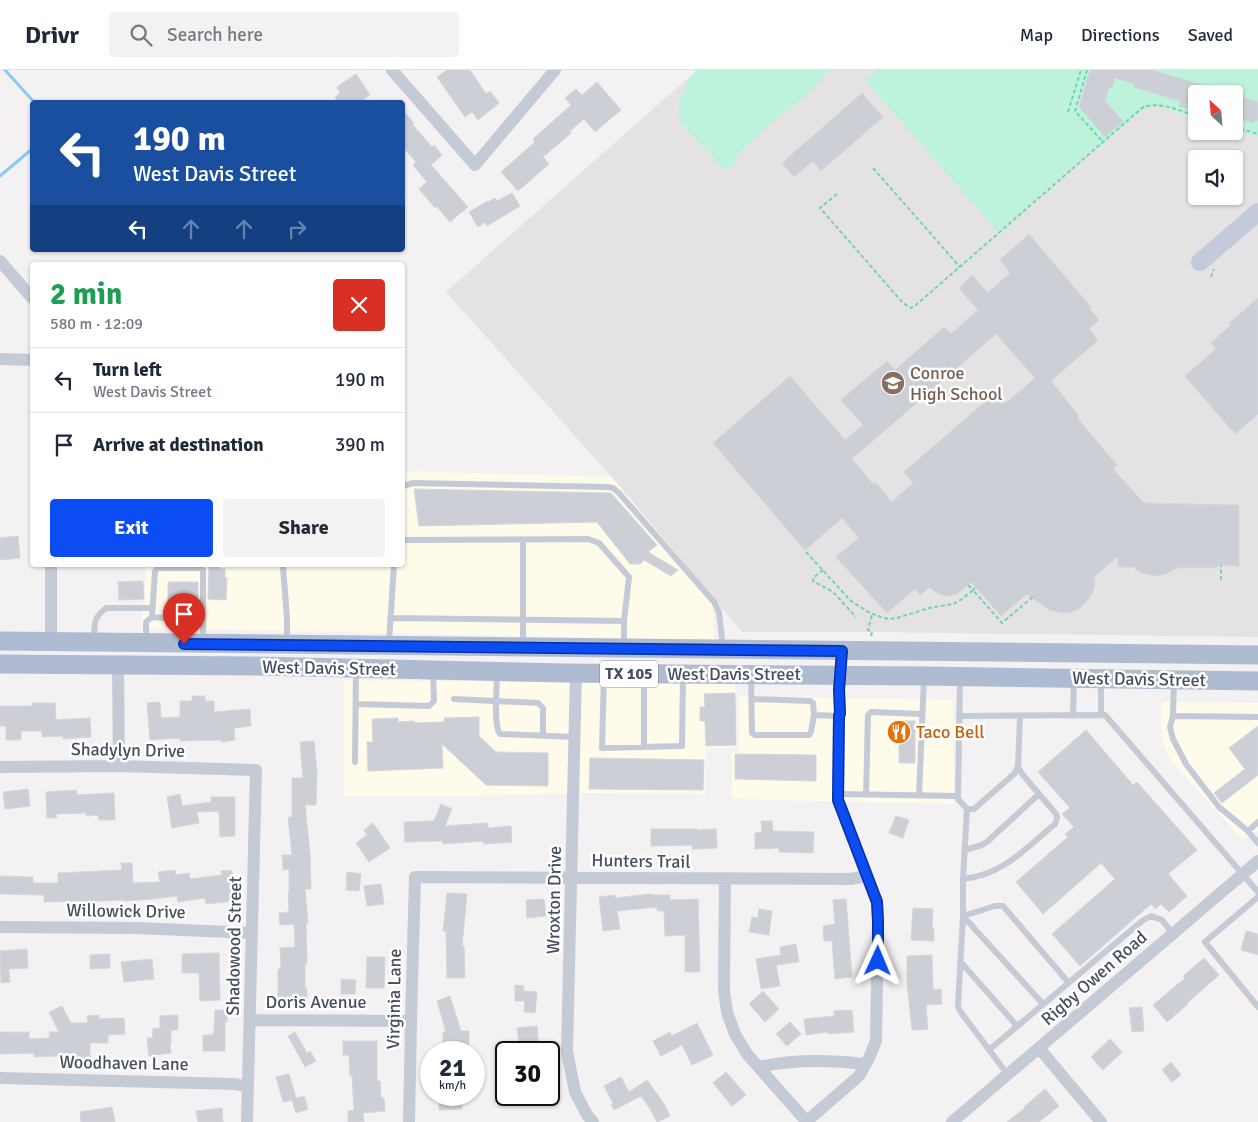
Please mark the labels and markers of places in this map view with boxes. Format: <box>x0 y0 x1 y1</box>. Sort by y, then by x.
place label: Conroe High School <box>910 362 1003 405</box>
school or university icon: Conroe High School <box>880 370 906 396</box>
pin <box>163 593 205 644</box>
restaurant icon: Taco Bell <box>886 719 912 745</box>
place label: Taco Bell <box>916 721 985 743</box>

